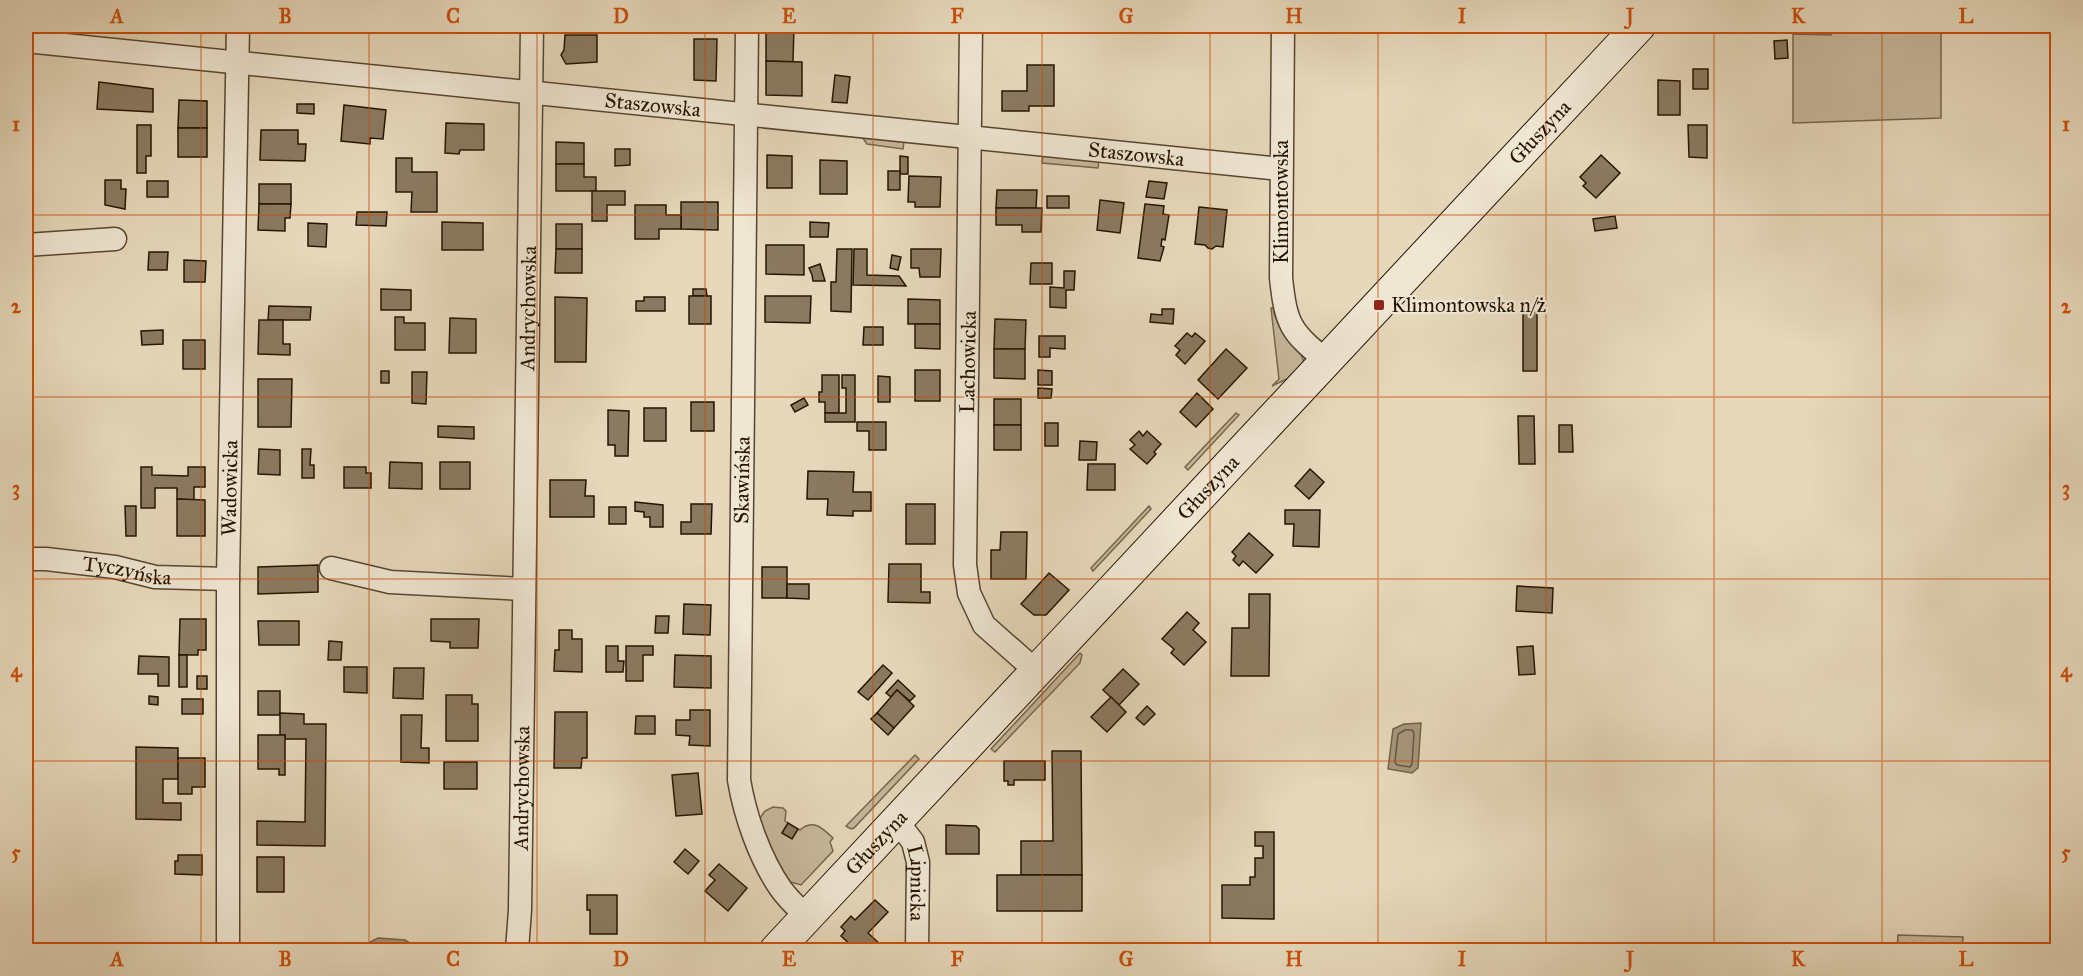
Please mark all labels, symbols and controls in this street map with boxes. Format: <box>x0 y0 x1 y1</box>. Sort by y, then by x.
text: A <box>108 4 124 28</box>
text: B <box>278 4 292 28</box>
text: C <box>446 4 460 28</box>
text: D <box>613 4 629 28</box>
text: E <box>782 4 797 28</box>
text: F <box>950 4 964 28</box>
text: G <box>1119 4 1134 28</box>
text: H <box>1285 4 1303 28</box>
text: I <box>1458 4 1467 28</box>
text: J <box>1623 4 1635 30</box>
text: K <box>1791 4 1806 28</box>
text: L <box>1959 4 1974 28</box>
street label: Staszowska <box>603 87 702 123</box>
street label: Głuszyna <box>1503 94 1577 170</box>
text: 1 <box>12 112 20 136</box>
text: 1 <box>2062 112 2070 136</box>
street label: Staszowska <box>1087 136 1186 172</box>
street label: Klimontowska <box>1268 140 1294 264</box>
street label: Andrychowska <box>514 245 542 372</box>
place label: Klimontowska n/ż <box>1391 292 1547 318</box>
text: 2 <box>11 294 22 318</box>
text: 2 <box>2061 294 2072 318</box>
marker: Klimontowska n/ż <box>1372 298 1386 312</box>
street label: Lachowicka <box>954 310 982 413</box>
street label: Skawińska <box>728 436 756 524</box>
street label: Wadowicka <box>216 440 244 536</box>
street label: Głuszyna <box>1171 449 1245 525</box>
text: 3 <box>12 476 20 501</box>
text: 3 <box>2062 476 2070 501</box>
street label: Tyczyńska <box>81 550 172 590</box>
text: 4 <box>10 658 22 683</box>
text: 4 <box>2060 658 2072 683</box>
street label: Andrychowska <box>508 725 536 852</box>
street label: Głuszyna <box>840 805 913 881</box>
text: 5 <box>11 840 21 864</box>
text: 5 <box>2061 840 2071 864</box>
street label: Lipnicka <box>901 842 931 921</box>
text: A <box>108 947 124 971</box>
text: B <box>278 947 292 971</box>
text: C <box>446 947 460 971</box>
text: D <box>613 947 629 971</box>
text: E <box>782 947 797 971</box>
text: F <box>950 947 964 971</box>
text: G <box>1119 947 1134 971</box>
text: H <box>1285 947 1303 971</box>
text: I <box>1458 947 1467 971</box>
text: J <box>1623 947 1635 973</box>
text: K <box>1791 947 1806 971</box>
text: L <box>1959 947 1974 971</box>

